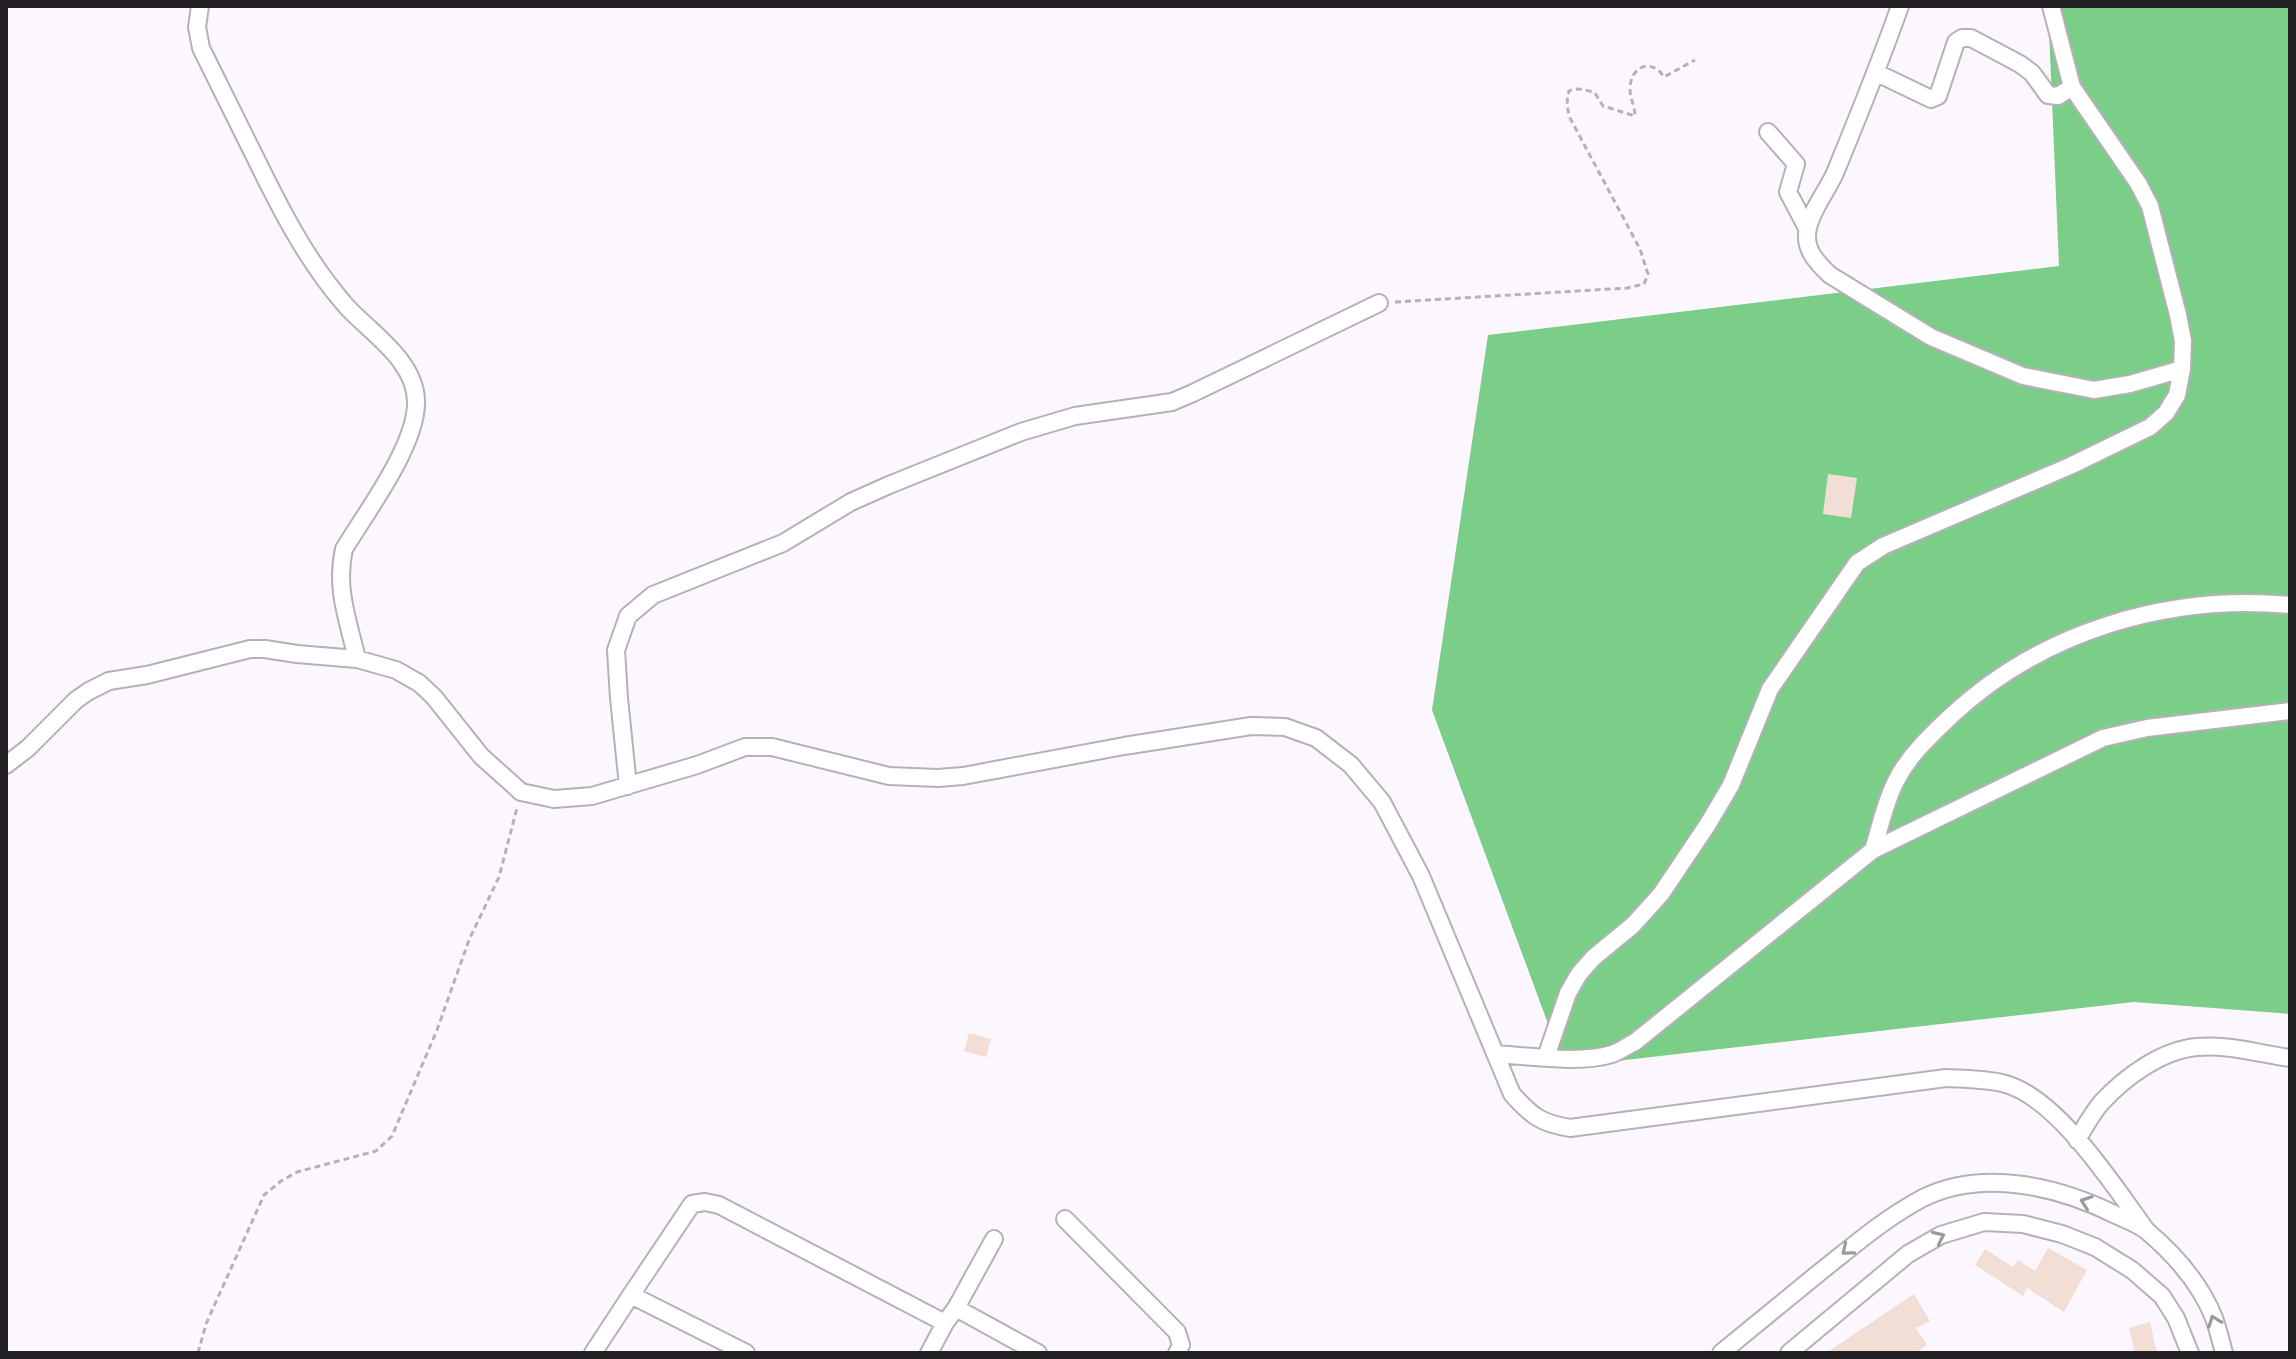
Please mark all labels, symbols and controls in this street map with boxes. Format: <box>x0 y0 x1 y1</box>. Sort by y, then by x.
one-way arrow <box>2080 1195 2094 1212</box>
one-way arrow <box>1930 1231 1945 1247</box>
one-way arrow <box>1842 1240 1856 1255</box>
one-way arrow <box>2207 1315 2224 1329</box>

